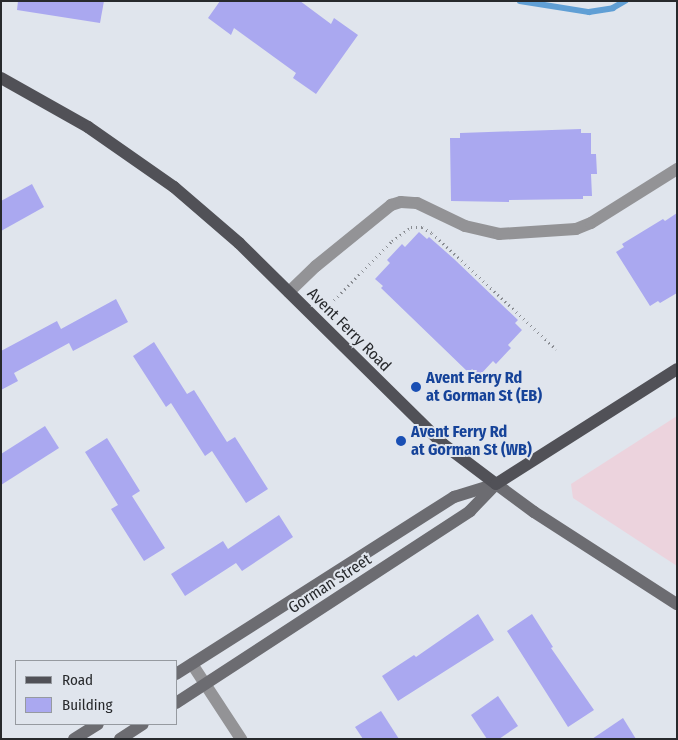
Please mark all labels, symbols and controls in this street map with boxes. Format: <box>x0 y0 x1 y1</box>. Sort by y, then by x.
street label: Avent Ferry Road <box>303 284 395 376</box>
place label: Avent Ferry Rd at Gorman St (EB) <box>426 368 542 406</box>
marker: Avent Ferry Rd at Gorman St (EB) <box>410 381 422 393</box>
place label: Avent Ferry Rd at Gorman St (WB) <box>411 422 532 460</box>
marker: Avent Ferry Rd at Gorman St (WB) <box>395 435 407 447</box>
street label: Gorman Street <box>285 550 375 618</box>
legend <box>15 660 178 725</box>
text: Road <box>62 671 93 689</box>
text: Building <box>62 696 113 714</box>

